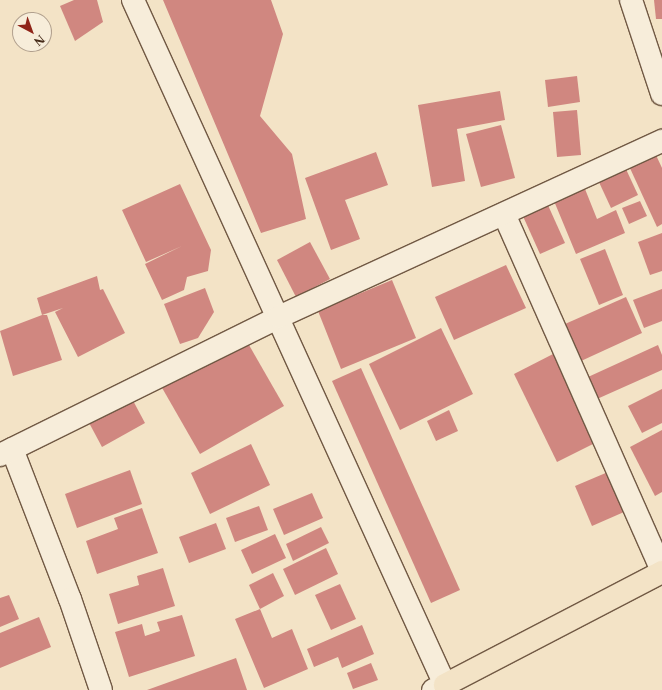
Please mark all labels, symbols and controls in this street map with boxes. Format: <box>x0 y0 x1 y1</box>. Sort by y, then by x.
north arrow <box>12 12 52 52</box>
text: N <box>31 32 47 49</box>

